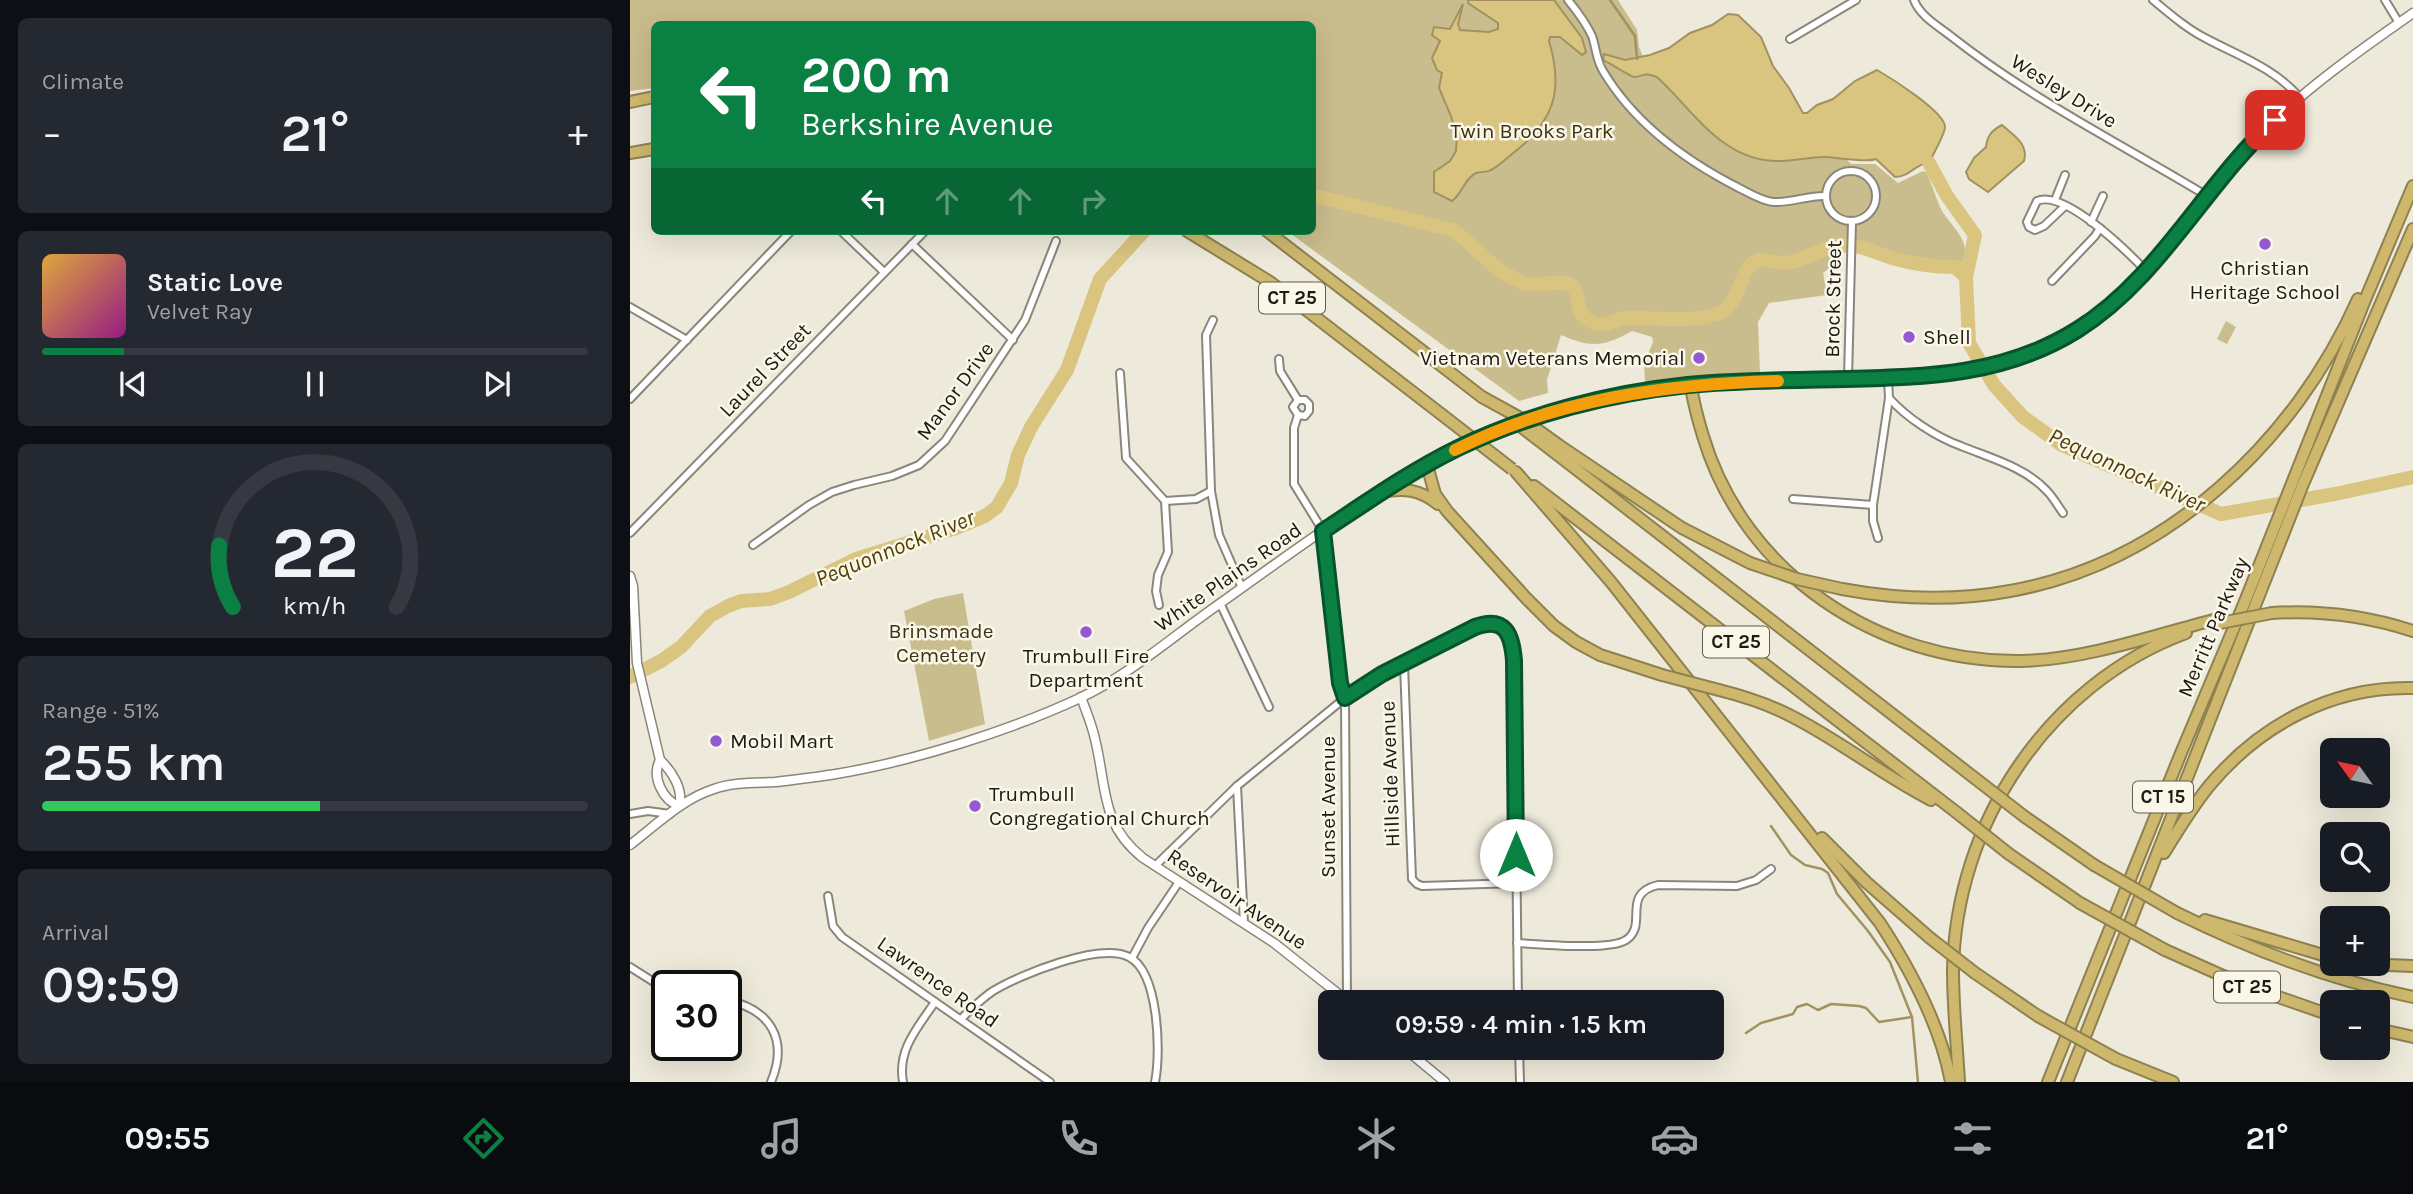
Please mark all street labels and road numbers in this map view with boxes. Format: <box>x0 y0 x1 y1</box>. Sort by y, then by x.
street label: Wesley Drive <box>2007 49 2121 133</box>
street label: Brock Street <box>1820 240 1846 358</box>
road number: CT 25 <box>1259 282 1325 314</box>
street label: Laurel Street <box>714 318 816 422</box>
street label: Manor Drive <box>911 337 999 445</box>
street label: White Plains Road <box>1150 517 1306 637</box>
street label: Merritt Parkway <box>2173 553 2253 701</box>
road number: CT 25 <box>1703 626 1769 657</box>
street label: Hillside Avenue <box>1375 700 1405 848</box>
street label: Sunset Avenue <box>1316 736 1340 878</box>
road number: CT 15 <box>2133 782 2193 812</box>
street label: Reservoir Avenue <box>1163 843 1311 955</box>
street label: Lawrence Road <box>873 931 1003 1033</box>
road number: CT 25 <box>2214 972 2280 1002</box>

